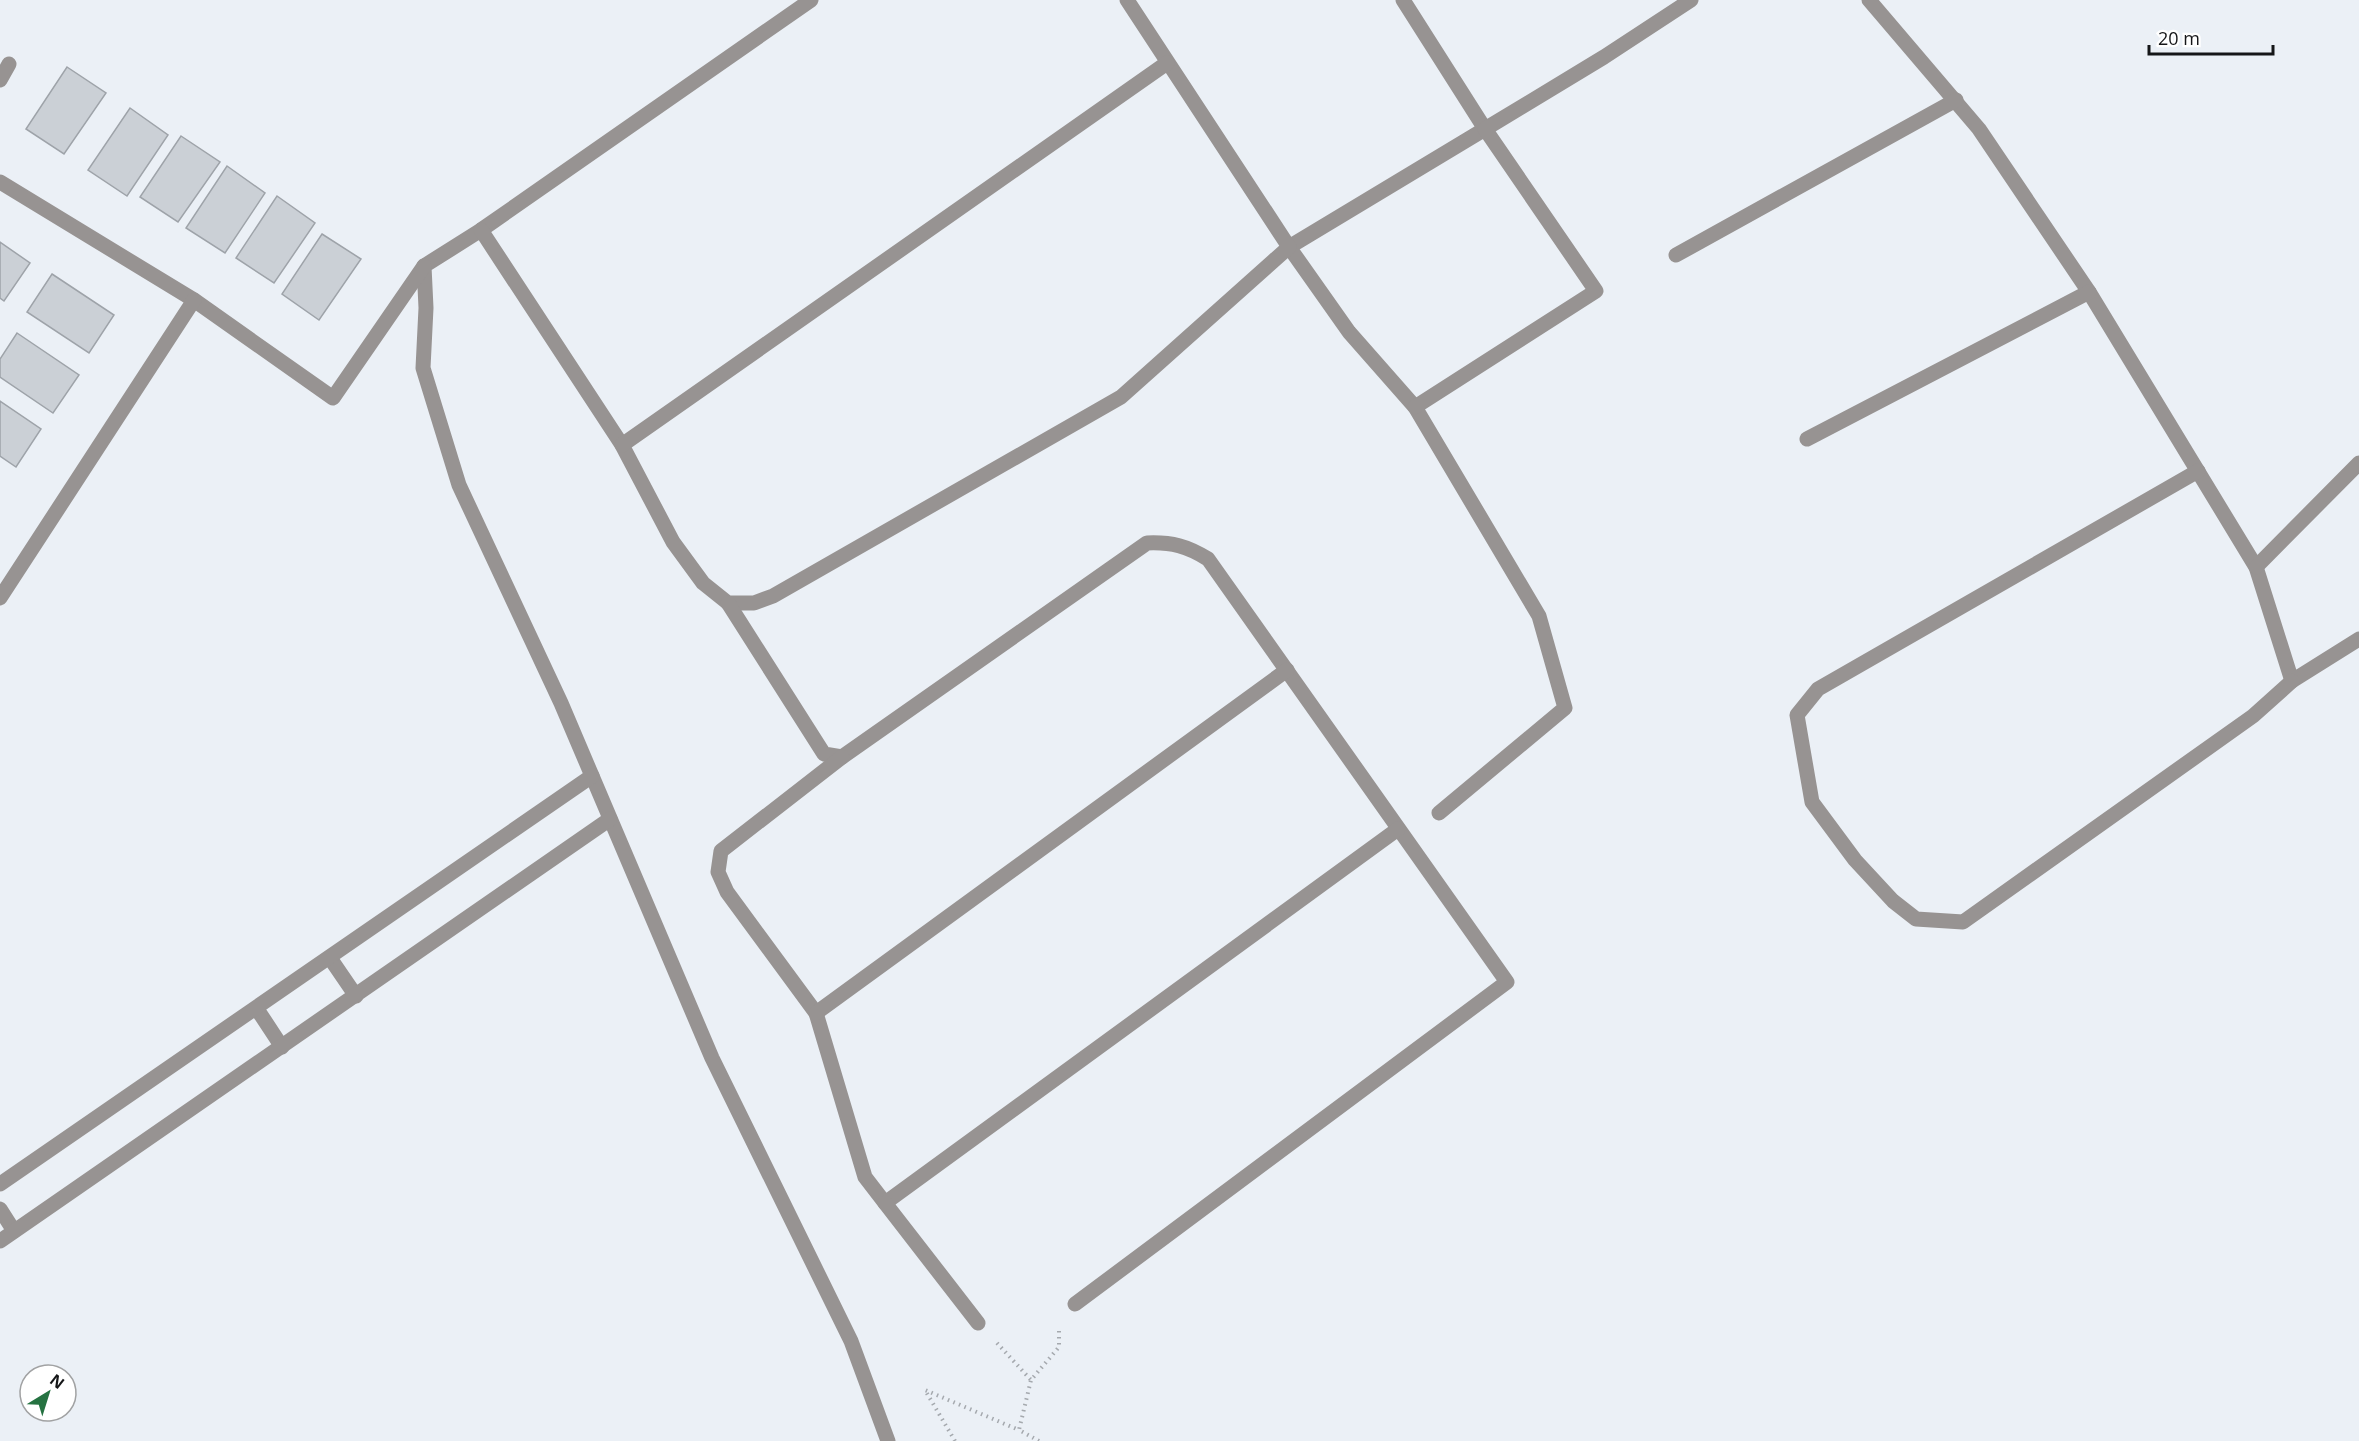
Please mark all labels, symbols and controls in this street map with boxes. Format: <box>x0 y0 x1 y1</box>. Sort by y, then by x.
scale bar <box>2149 18 2274 56</box>
text: 20 m <box>2158 26 2200 50</box>
north arrow <box>18 1363 78 1423</box>
text: N <box>45 1369 69 1394</box>

